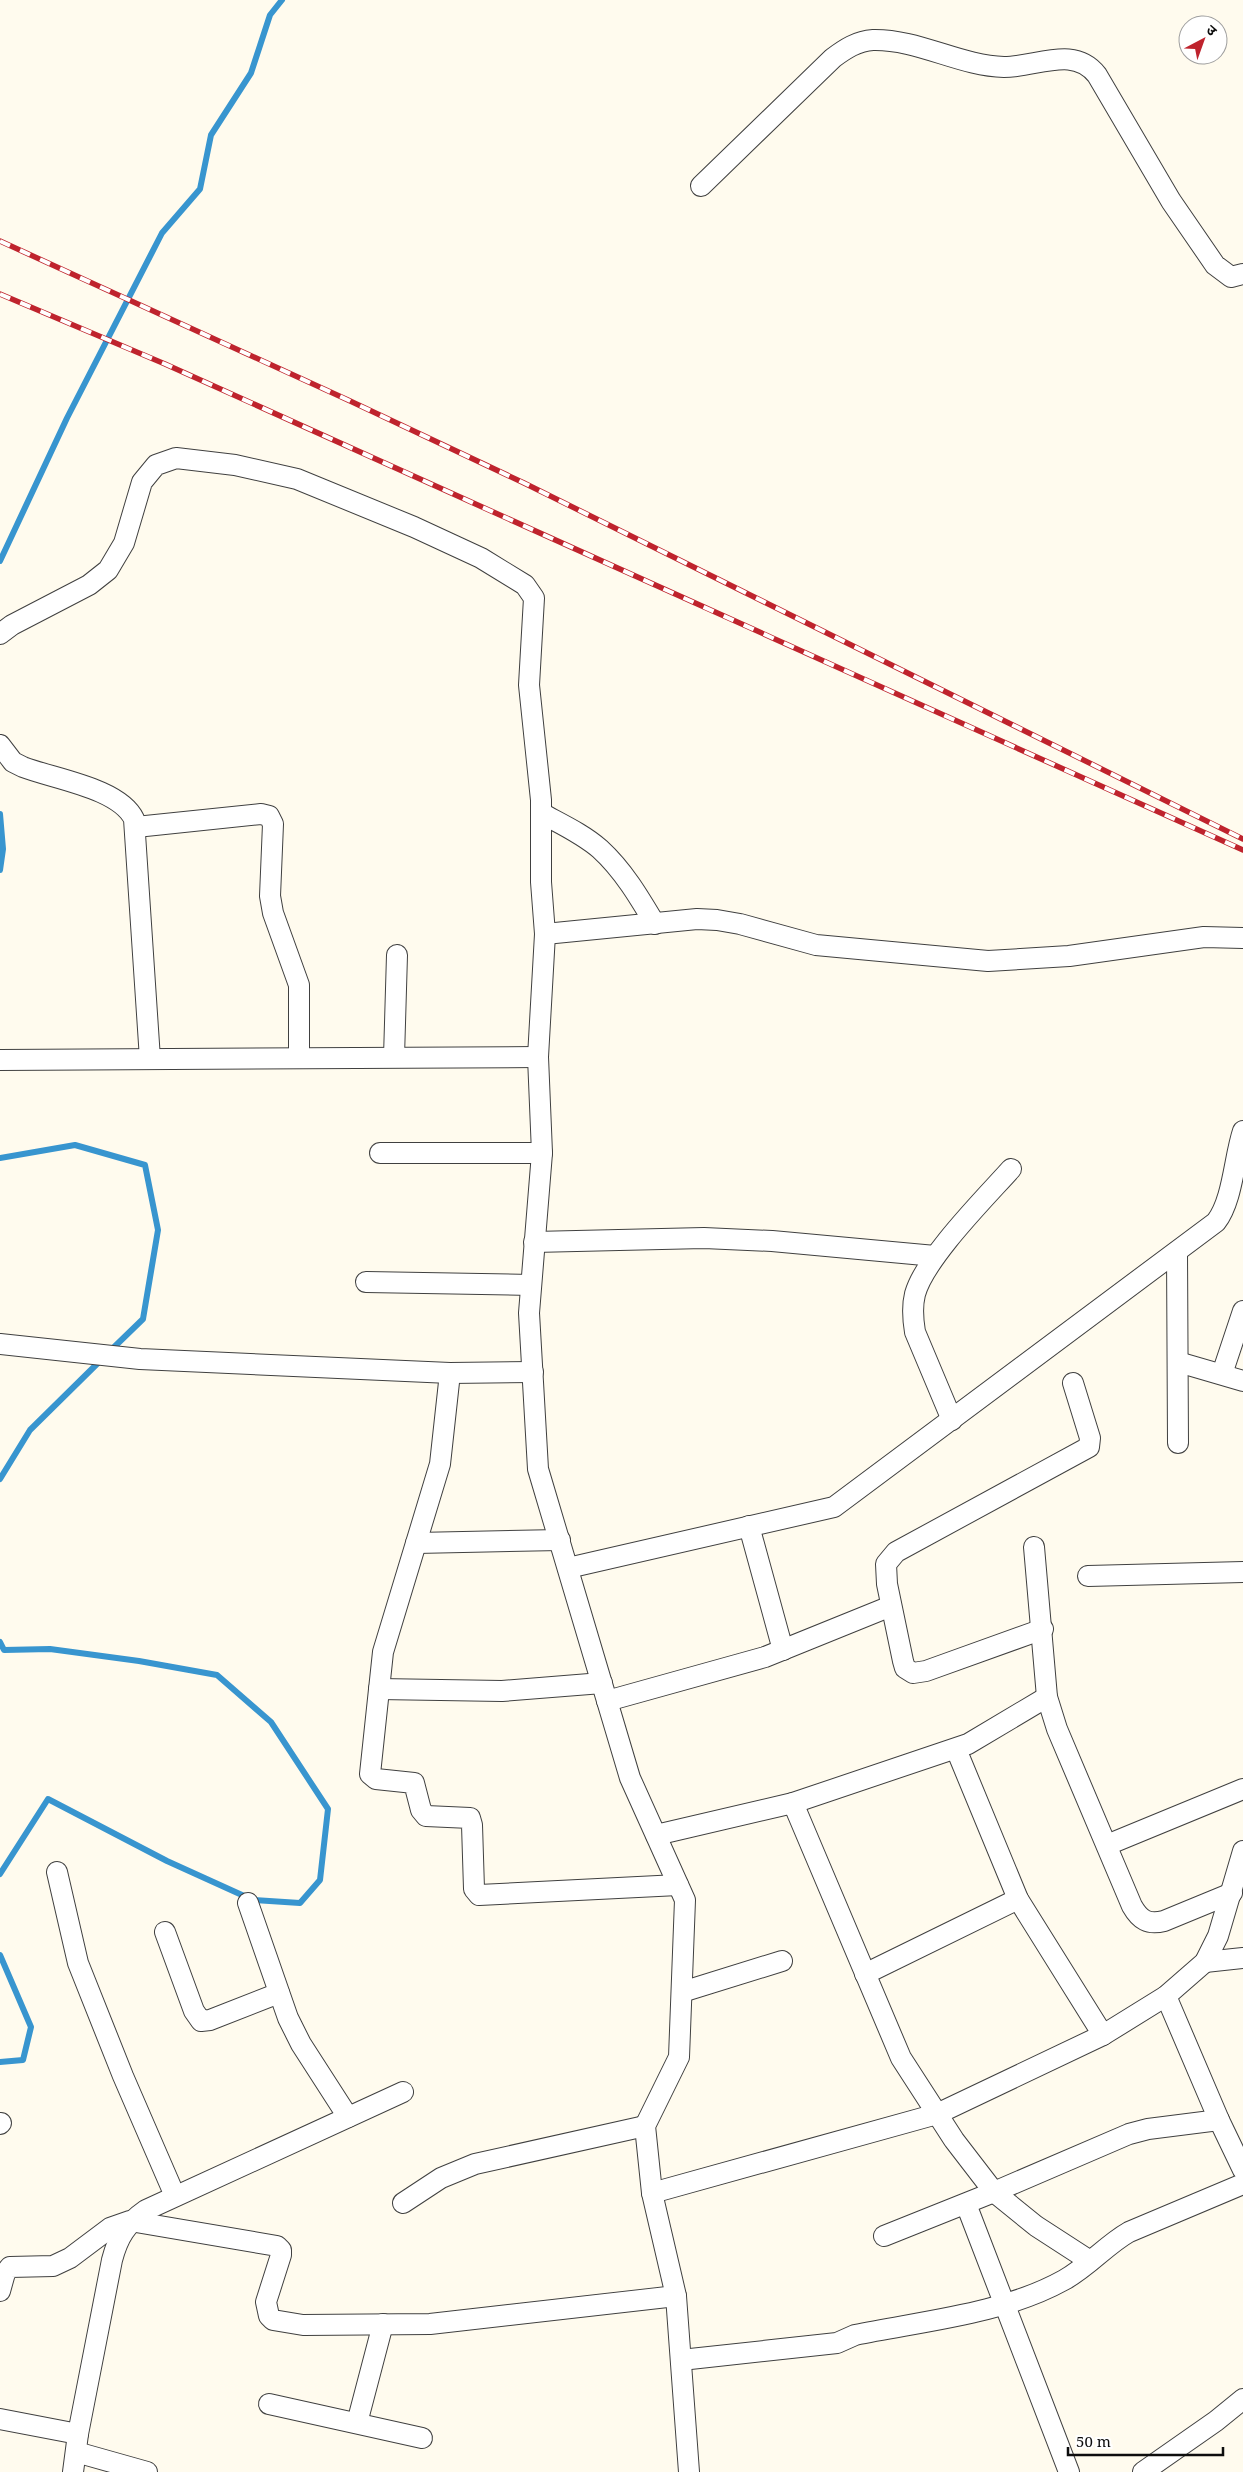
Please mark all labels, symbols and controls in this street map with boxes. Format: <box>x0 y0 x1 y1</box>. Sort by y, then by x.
north arrow <box>1178 15 1228 65</box>
text: उ <box>1203 20 1222 40</box>
scale bar <box>1068 2424 1223 2456</box>
text: 50 m <box>1076 2431 1111 2451</box>

